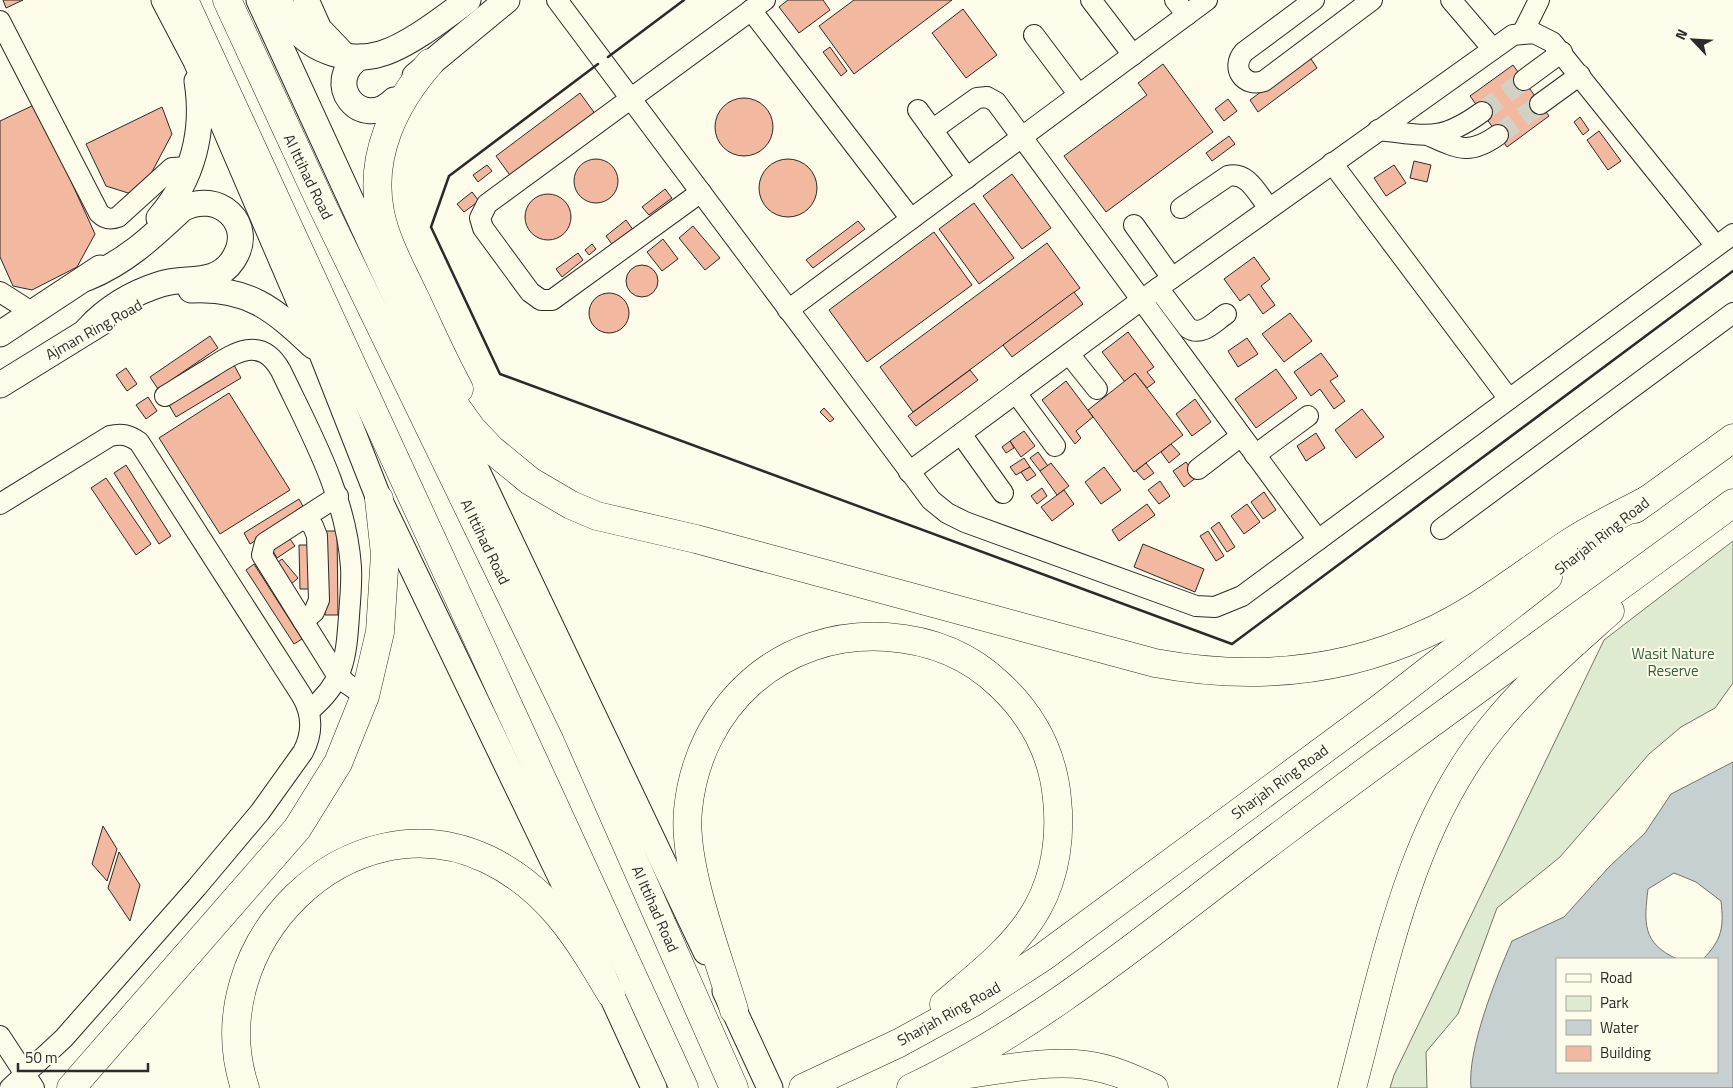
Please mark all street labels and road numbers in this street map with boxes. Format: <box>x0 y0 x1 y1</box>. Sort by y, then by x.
street label: Al Ittihad Road <box>278 130 339 223</box>
street label: Ajman Ring Road <box>41 293 146 366</box>
street label: Sharjah Ring Road <box>1549 491 1654 580</box>
street label: Al Ittihad Road <box>455 495 516 588</box>
street label: Sharjah Ring Road <box>1226 738 1333 825</box>
street label: Al Ittihad Road <box>626 862 685 956</box>
street label: Sharjah Ring Road <box>893 976 1005 1052</box>

